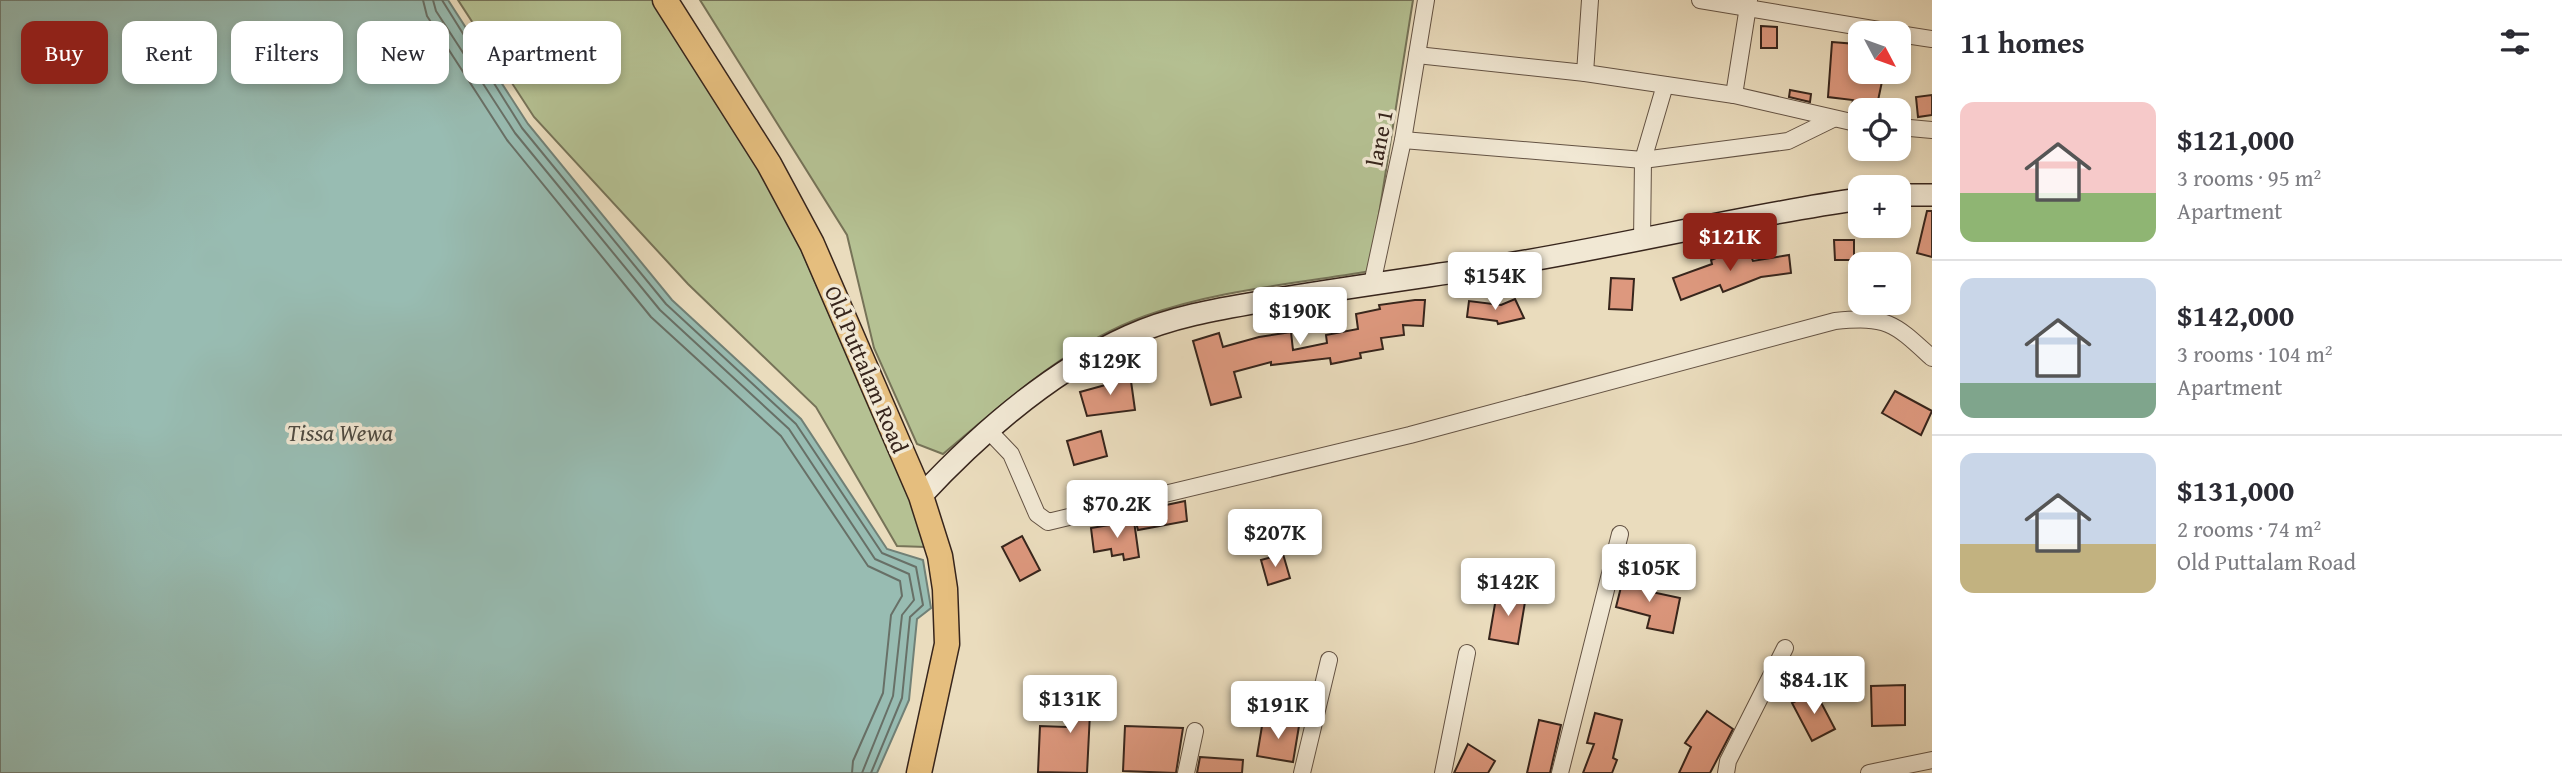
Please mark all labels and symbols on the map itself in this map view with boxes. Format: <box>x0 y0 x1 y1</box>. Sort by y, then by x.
north arrow <box>1848 21 1911 84</box>
street label: lane 1 <box>1357 107 1401 169</box>
pin: $121K <box>1681 214 1779 273</box>
pin: $154K <box>1446 252 1544 312</box>
street label: Old Puttalam Road <box>817 280 917 458</box>
pin: $190K <box>1251 288 1349 347</box>
pin: $129K <box>1061 338 1159 397</box>
water label: Tissa Wewa <box>287 415 393 450</box>
pin: $70.2K <box>1060 480 1174 540</box>
pin: $207K <box>1226 510 1324 569</box>
pin: $105K <box>1600 544 1698 604</box>
pin: $142K <box>1459 558 1557 618</box>
pin: $84.1K <box>1757 656 1871 716</box>
pin: $131K <box>1021 676 1119 735</box>
pin: $191K <box>1229 682 1327 741</box>

